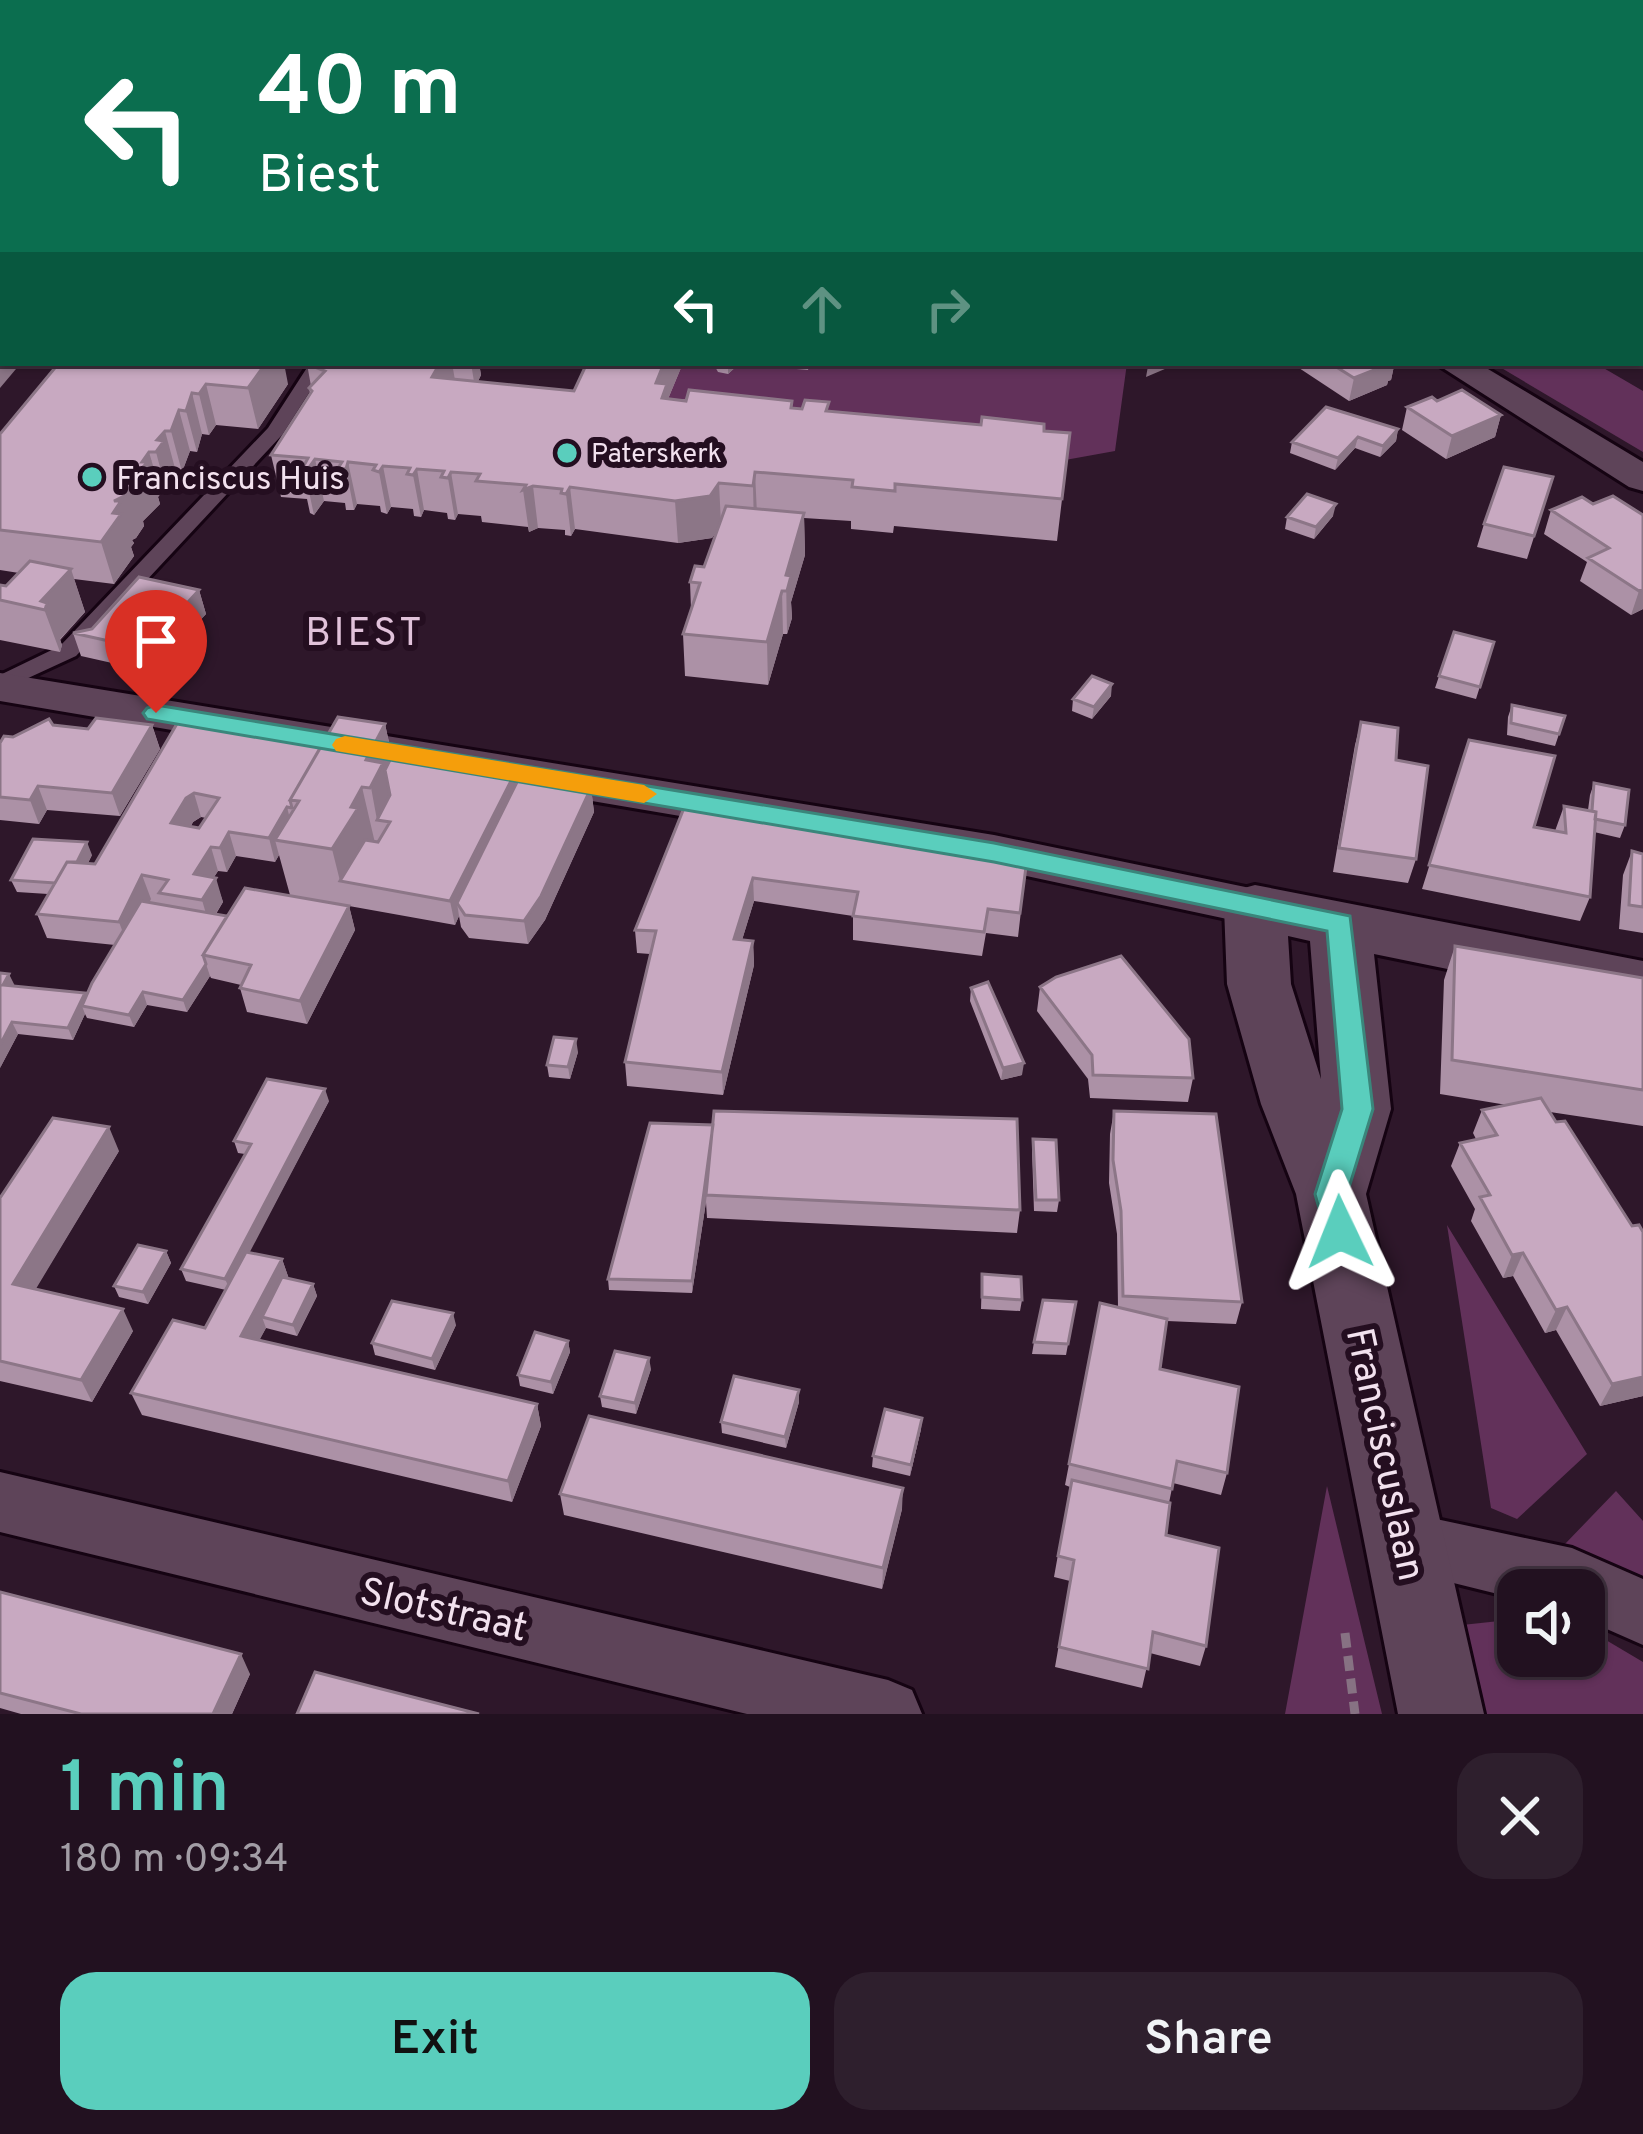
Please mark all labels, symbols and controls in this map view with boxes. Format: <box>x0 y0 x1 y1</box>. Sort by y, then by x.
text: 40 m <box>258 39 462 145</box>
icon: left <box>60 48 216 204</box>
text: Biest <box>258 143 381 212</box>
icon: left <box>663 276 729 342</box>
icon: ahead <box>789 276 855 342</box>
icon: right <box>915 276 981 342</box>
place label: Paterskerk <box>591 438 722 472</box>
marker: Paterskerk <box>554 440 580 466</box>
place label: Franciscus Huis <box>116 460 345 502</box>
marker: Franciscus Huis <box>79 464 105 490</box>
pin <box>105 590 207 713</box>
icon: arrive <box>123 608 189 674</box>
district label: BIEST <box>305 611 425 660</box>
position arrow <box>1277 1169 1403 1295</box>
street label: Franciscuslaan <box>1332 1324 1433 1586</box>
street label: Slotstraat <box>355 1569 531 1655</box>
map controls <box>1497 1569 1605 1677</box>
button: sound <box>1497 1569 1605 1677</box>
text: 1 min <box>60 1746 230 1838</box>
button: close <box>1457 1753 1583 1879</box>
text: 180 m · 09:34 <box>60 1837 288 1886</box>
button: Exit <box>60 1972 810 2110</box>
button: Share <box>834 1972 1583 2110</box>

